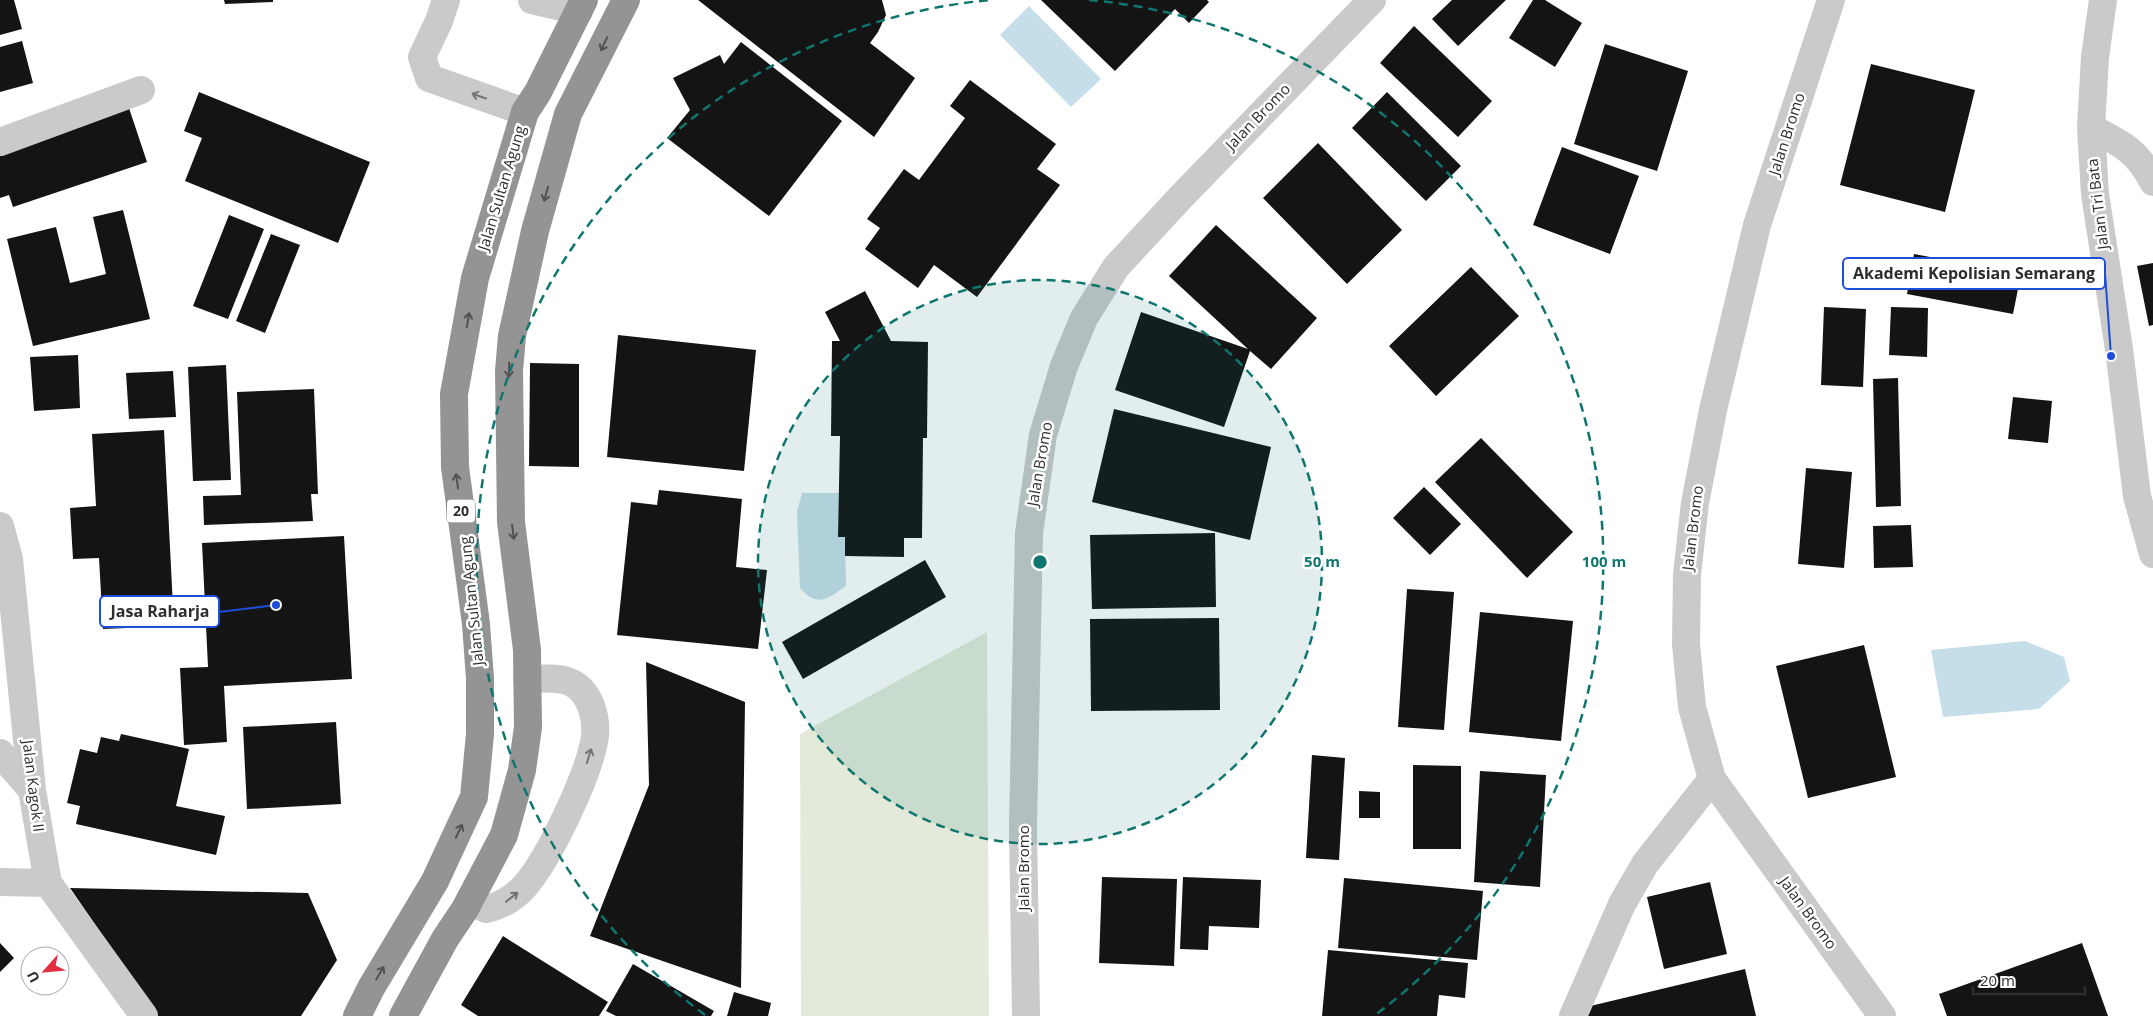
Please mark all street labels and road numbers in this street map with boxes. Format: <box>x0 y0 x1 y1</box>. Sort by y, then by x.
street label: Jalan Bromo <box>1219 79 1294 155</box>
street label: Jalan Bromo <box>1763 90 1809 179</box>
street label: Jalan Sultan Agung <box>472 123 530 255</box>
street label: Jalan Tri Bata <box>2082 158 2113 253</box>
street label: Jalan Bromo <box>1021 420 1056 510</box>
street label: Jalan Bromo <box>1677 484 1707 573</box>
road number: 20 <box>447 500 475 522</box>
street label: Jalan Sultan Agung <box>454 536 488 669</box>
street label: Jalan Kagok II <box>18 737 50 833</box>
street label: Jalan Bromo <box>1013 825 1033 913</box>
street label: Jalan Bromo <box>1774 870 1842 953</box>

